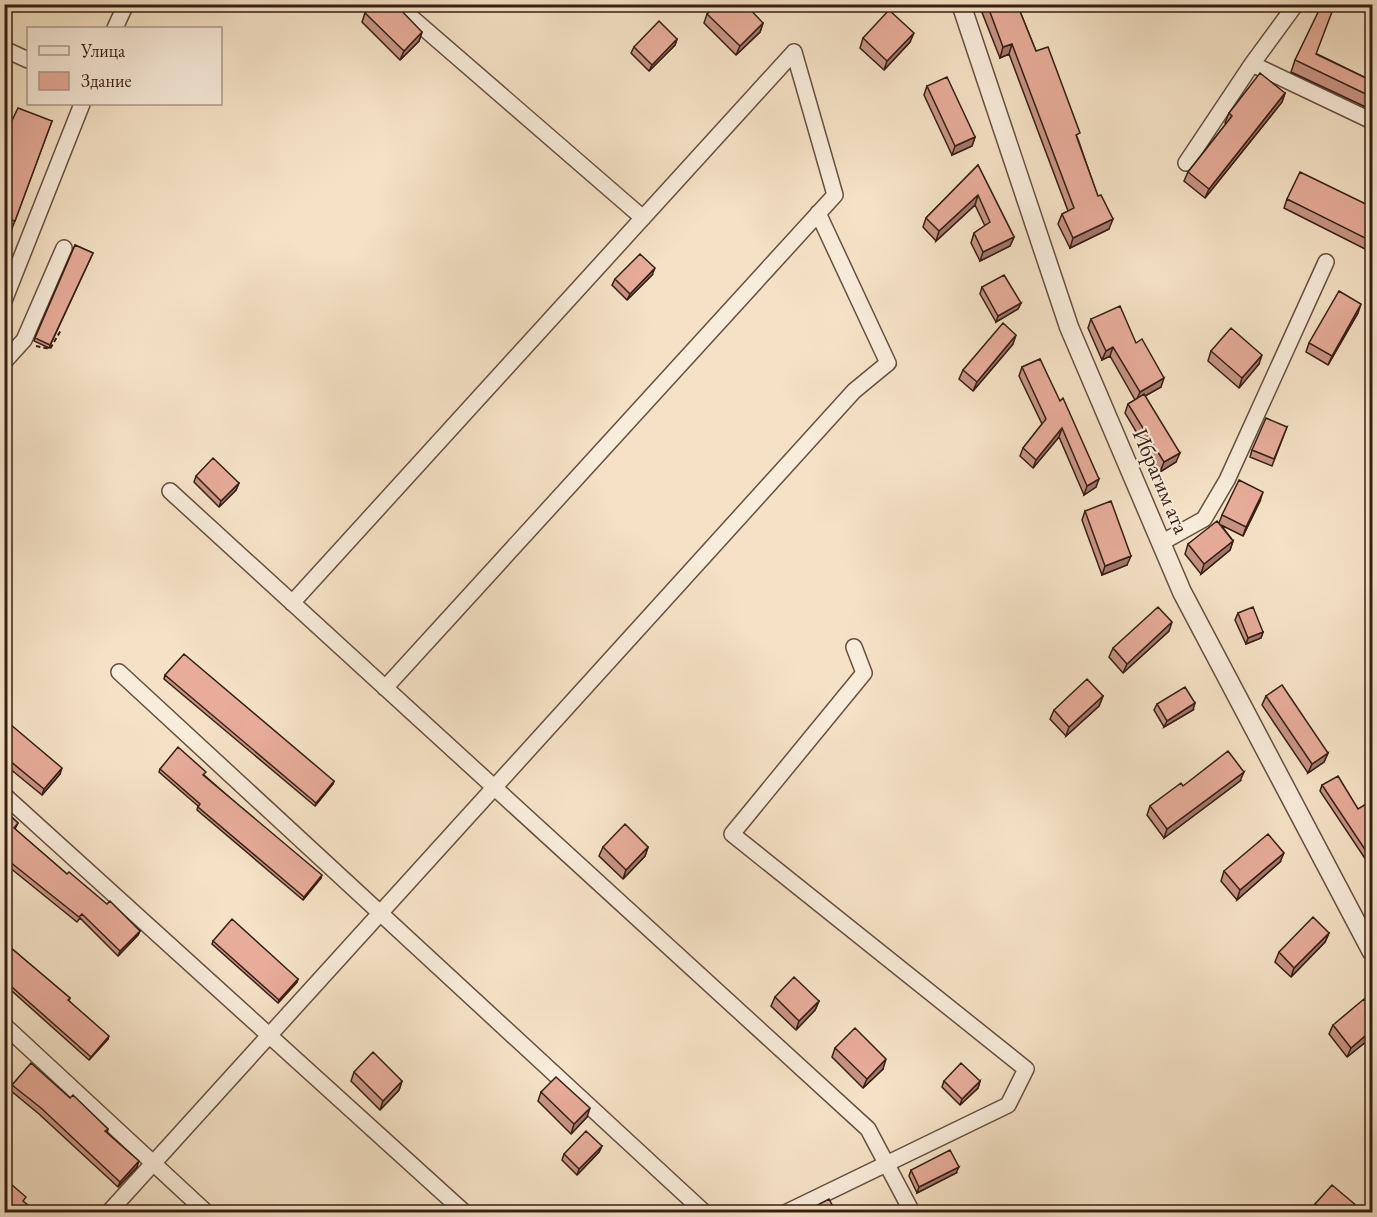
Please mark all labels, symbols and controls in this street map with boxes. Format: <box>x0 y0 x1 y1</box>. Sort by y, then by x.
legend <box>27 27 222 105</box>
text: Улица <box>80 39 126 62</box>
text: Здание <box>81 69 131 92</box>
street label: Ибрагим ата <box>1126 424 1196 538</box>

